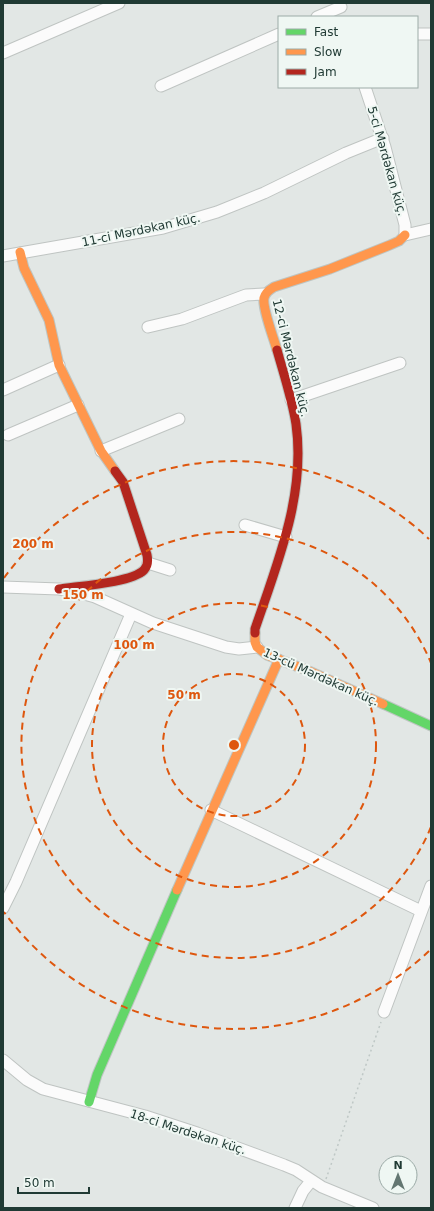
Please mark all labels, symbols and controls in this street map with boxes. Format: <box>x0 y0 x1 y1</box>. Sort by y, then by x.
legend <box>278 16 418 88</box>
text: Fast <box>314 25 338 39</box>
text: Slow <box>314 45 342 59</box>
text: Jam <box>313 65 337 79</box>
street label: 5-ci Mərdəkan küç. <box>365 105 409 217</box>
street label: 11-ci Mərdəkan küç. <box>80 211 202 249</box>
street label: 12-ci Mərdəkan küç. <box>270 298 312 418</box>
text: 200 m <box>12 537 54 551</box>
text: 150 m <box>62 588 104 602</box>
text: 100 m <box>113 638 155 652</box>
street label: 13-cü Mərdəkan küç. <box>261 645 381 709</box>
text: 50 m <box>167 688 201 702</box>
centre of rings <box>227 738 241 752</box>
street label: 18-ci Mərdəkan küç. <box>128 1107 248 1157</box>
north arrow <box>378 1155 418 1195</box>
text: N <box>393 1159 403 1172</box>
scale bar <box>18 1169 89 1195</box>
text: 50 m <box>24 1176 55 1190</box>

